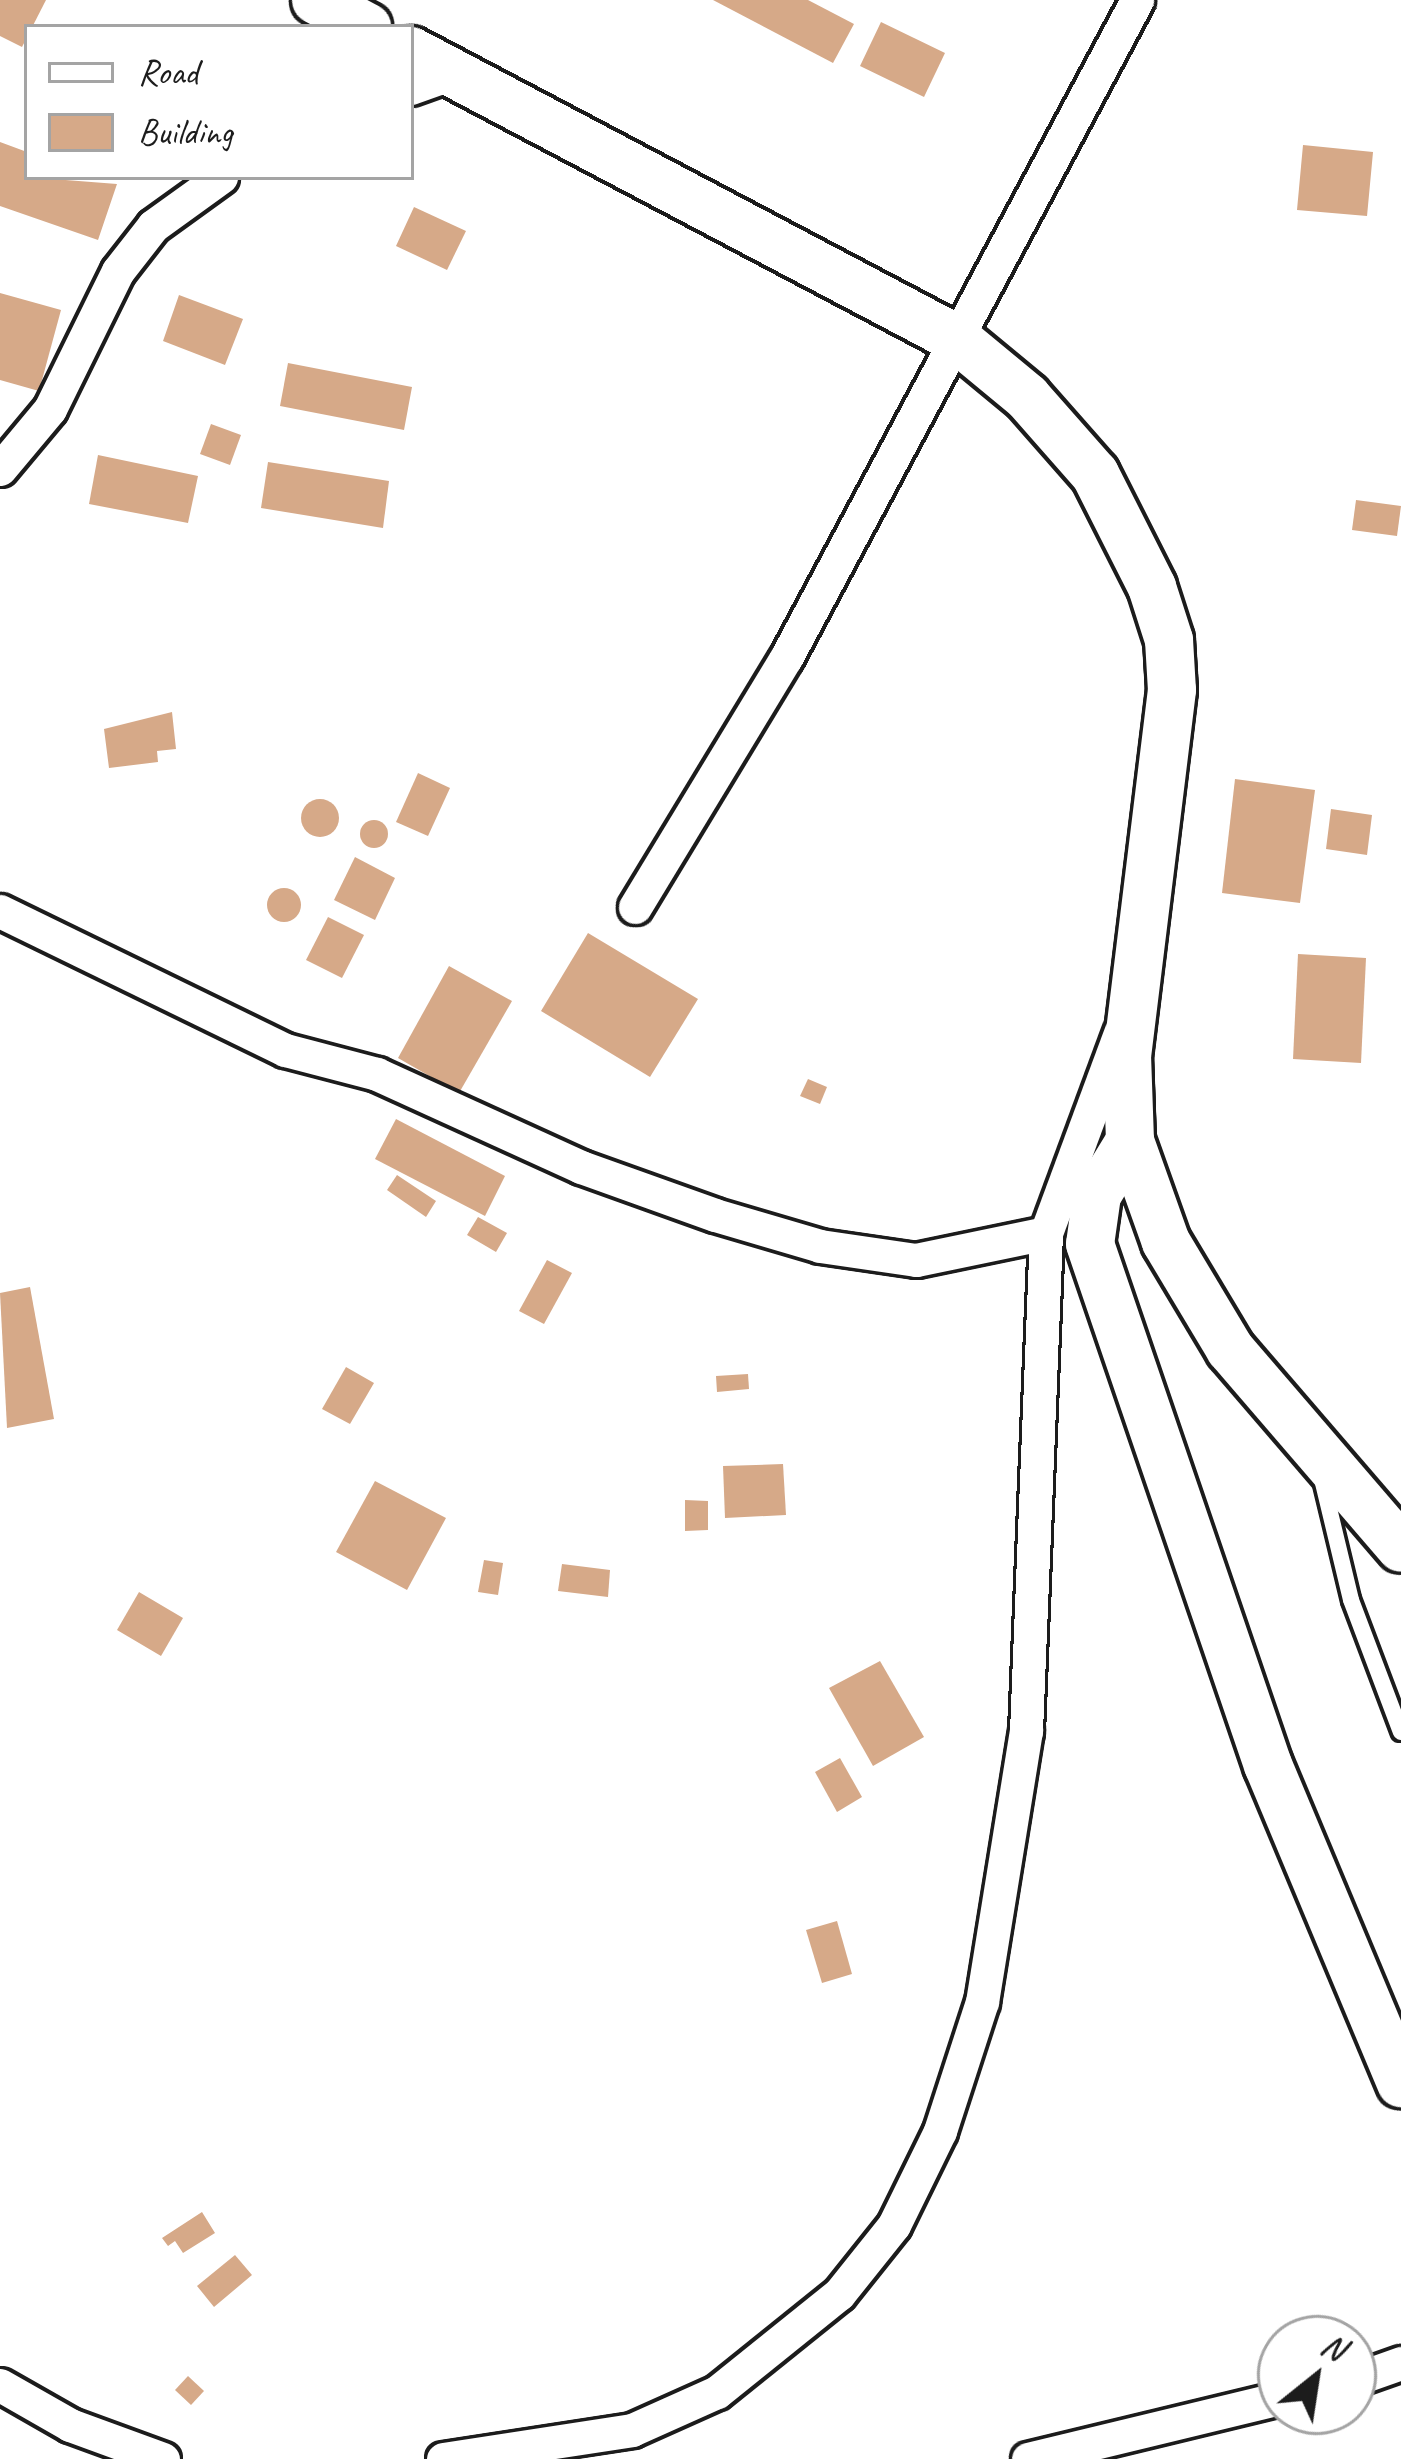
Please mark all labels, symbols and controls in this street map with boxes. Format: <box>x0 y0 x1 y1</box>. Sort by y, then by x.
legend <box>24 24 414 180</box>
text: Road <box>138 49 198 95</box>
text: Building <box>138 109 233 155</box>
north arrow <box>1257 2315 1377 2435</box>
text: N <box>1314 2323 1353 2370</box>

